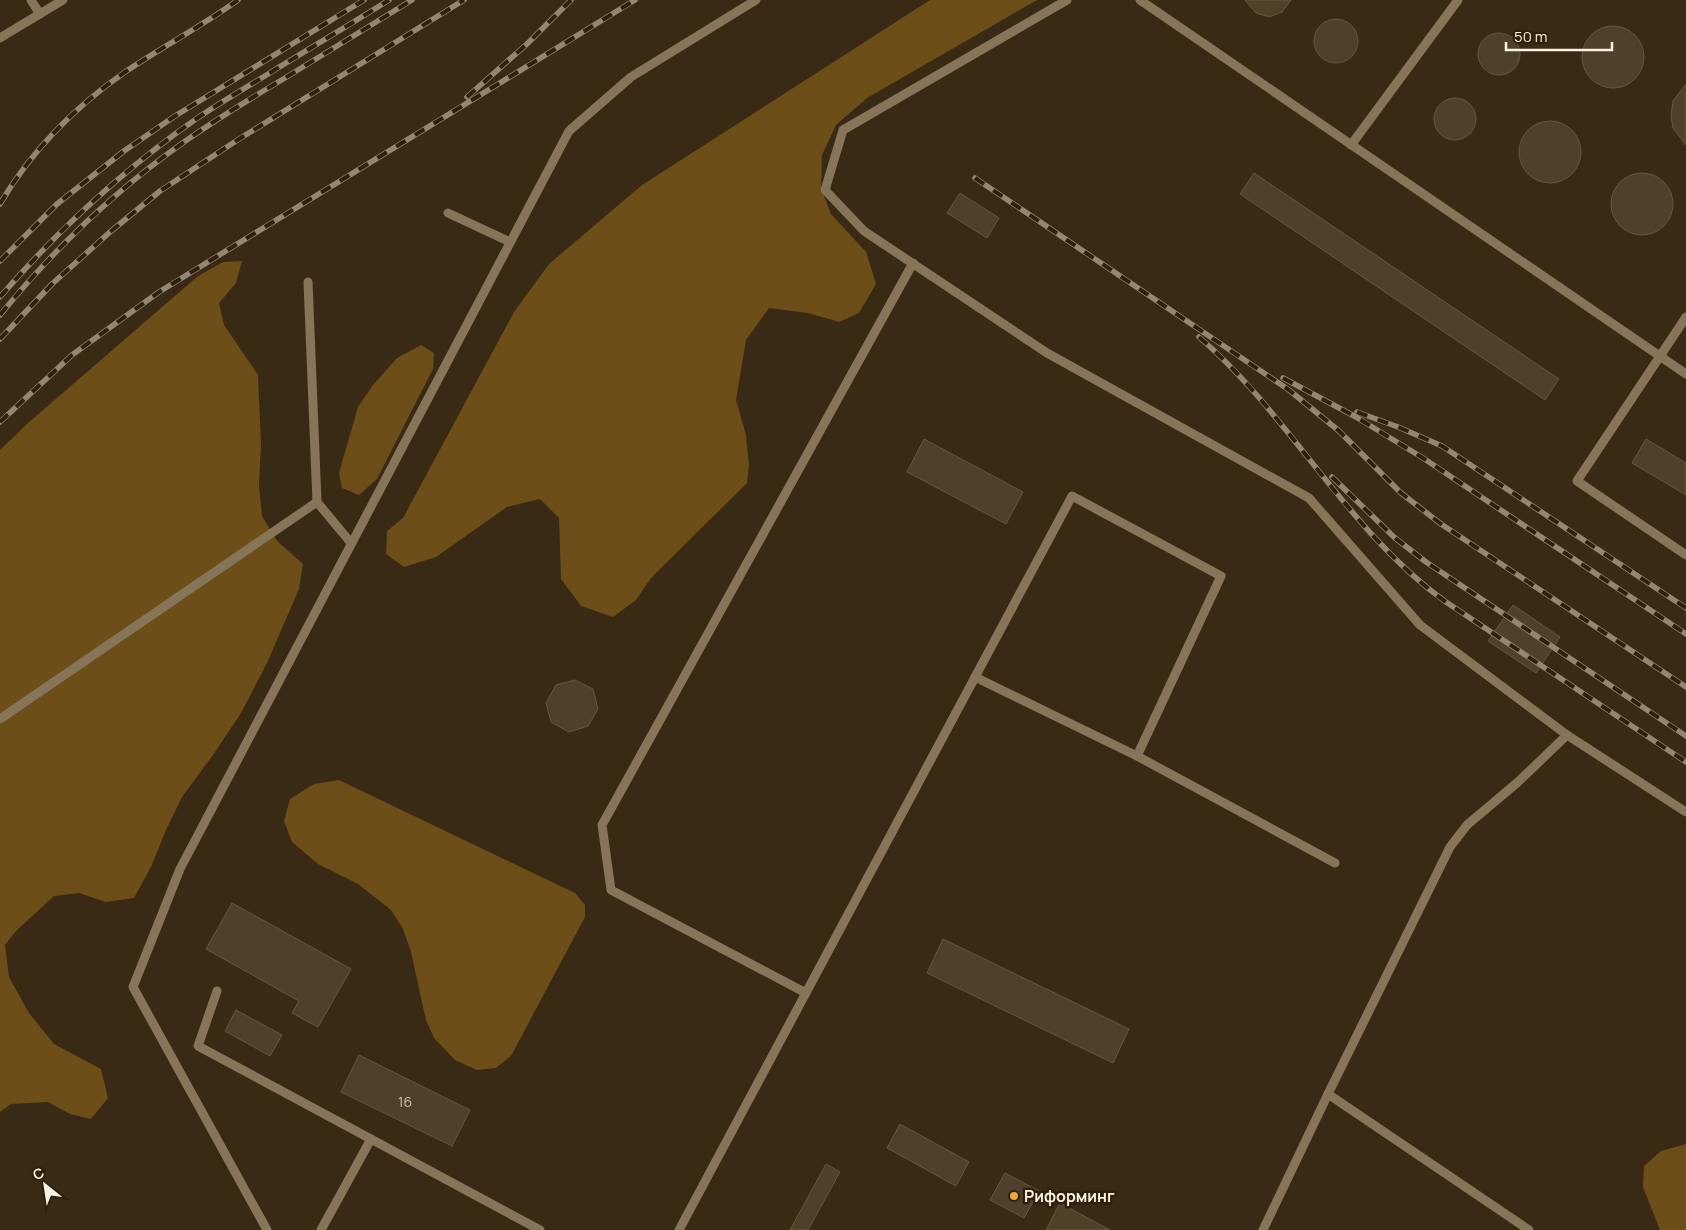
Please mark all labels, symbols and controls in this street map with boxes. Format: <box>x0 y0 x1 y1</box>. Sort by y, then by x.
scale bar <box>1506 20 1612 52</box>
text: 50 m <box>1514 26 1548 47</box>
house number: 16 <box>398 1092 412 1111</box>
north arrow <box>20 1160 70 1210</box>
text: С <box>29 1162 47 1184</box>
place label: Риформинг <box>1024 1185 1115 1207</box>
marker: Риформинг <box>1008 1190 1020 1202</box>

